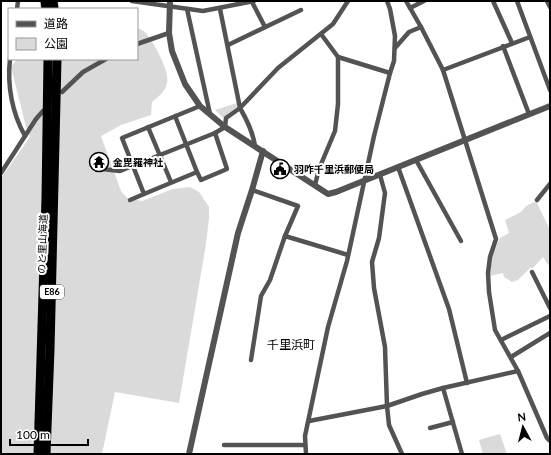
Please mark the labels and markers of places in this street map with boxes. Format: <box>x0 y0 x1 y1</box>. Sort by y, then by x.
temple icon: 金毘羅神社 <box>88 151 110 173</box>
place label: 金毘羅神社 <box>113 156 164 168</box>
public building icon: 羽咋千里浜郵便局 <box>269 158 291 180</box>
place label: 羽咋千里浜郵便局 <box>293 163 374 175</box>

